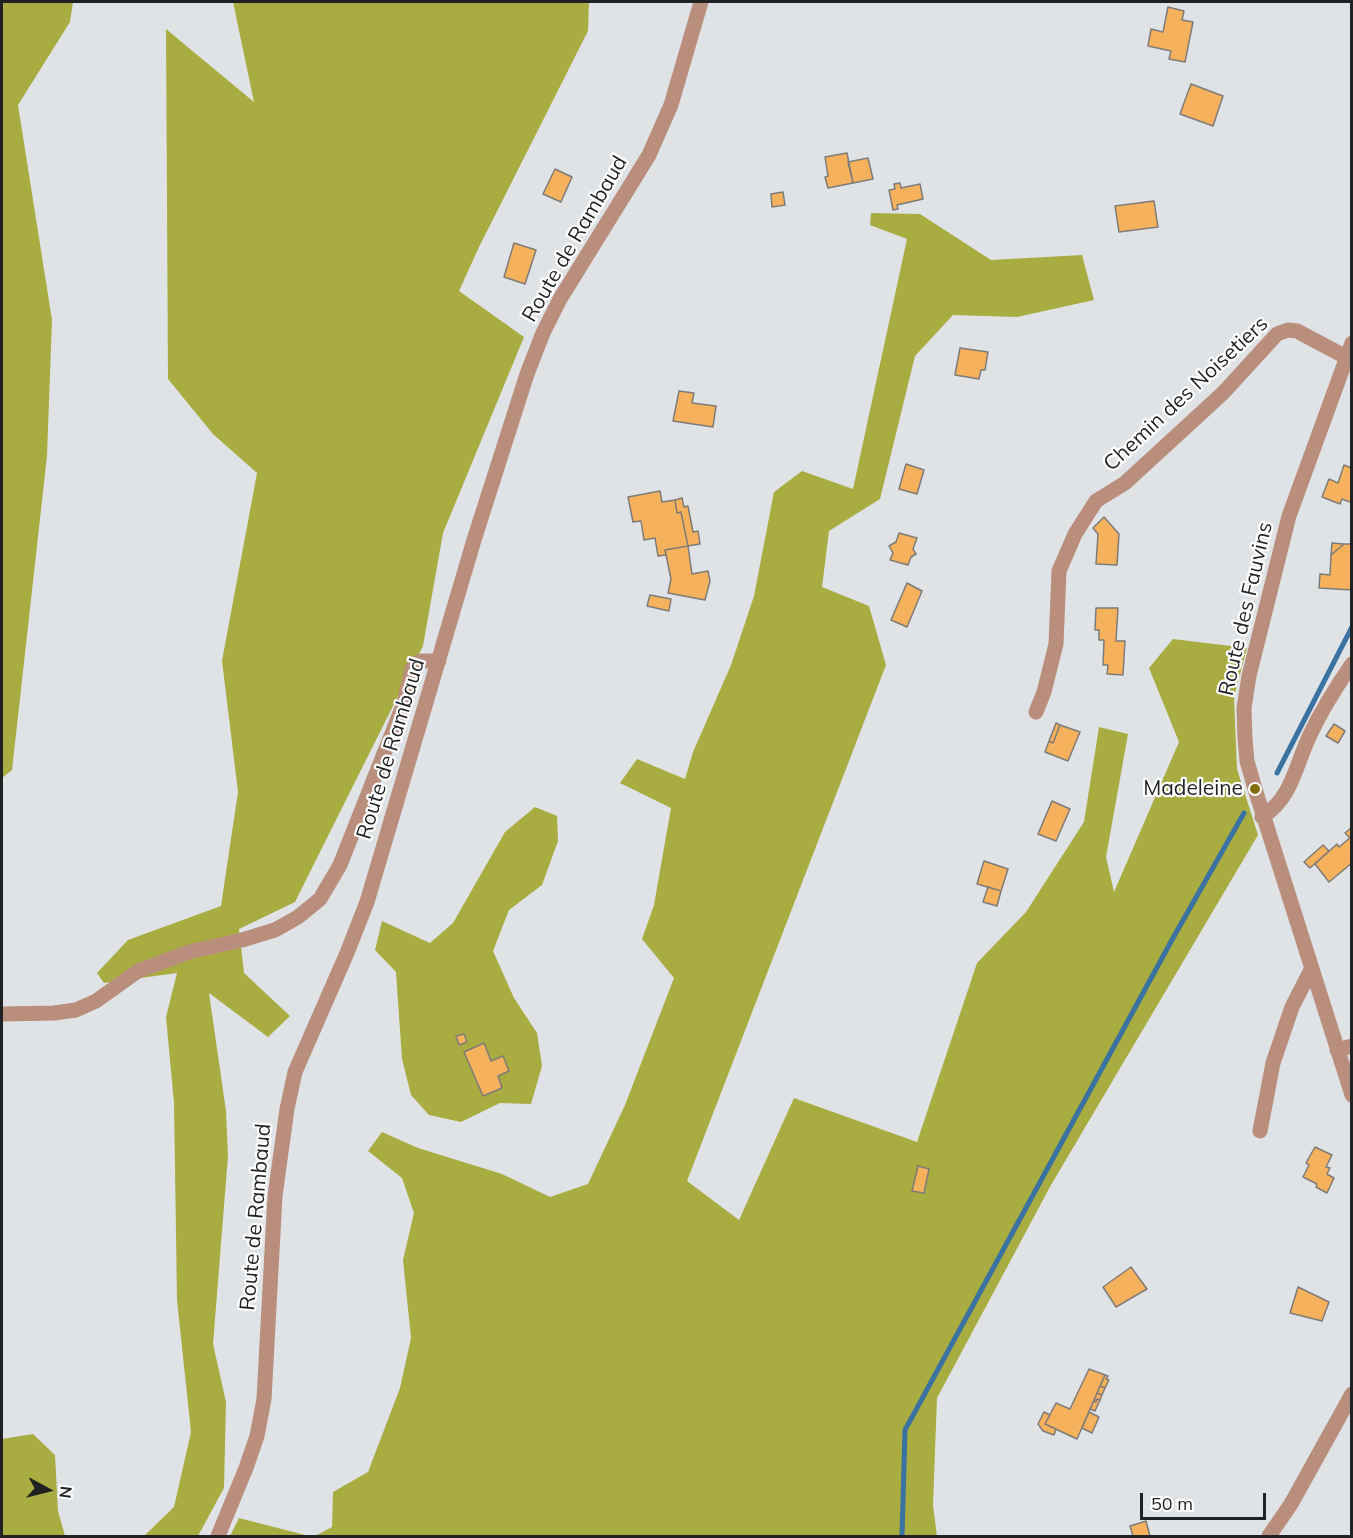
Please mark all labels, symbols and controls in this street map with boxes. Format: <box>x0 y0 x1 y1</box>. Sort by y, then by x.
street label: Route de Rambaud <box>517 152 633 326</box>
street label: Chemin des Noisetiers <box>1099 311 1273 477</box>
street label: Route des Fauvins <box>1214 520 1278 698</box>
street label: Route de Rambaud <box>352 656 430 842</box>
place label: Madeleine <box>1143 776 1243 802</box>
marker: Madeleine <box>1248 782 1262 796</box>
street label: Route de Rambaud <box>235 1123 277 1311</box>
north arrow <box>18 1460 78 1520</box>
scale bar <box>1143 1481 1269 1519</box>
text: N <box>55 1485 77 1499</box>
text: 50 m <box>1151 1492 1193 1515</box>

